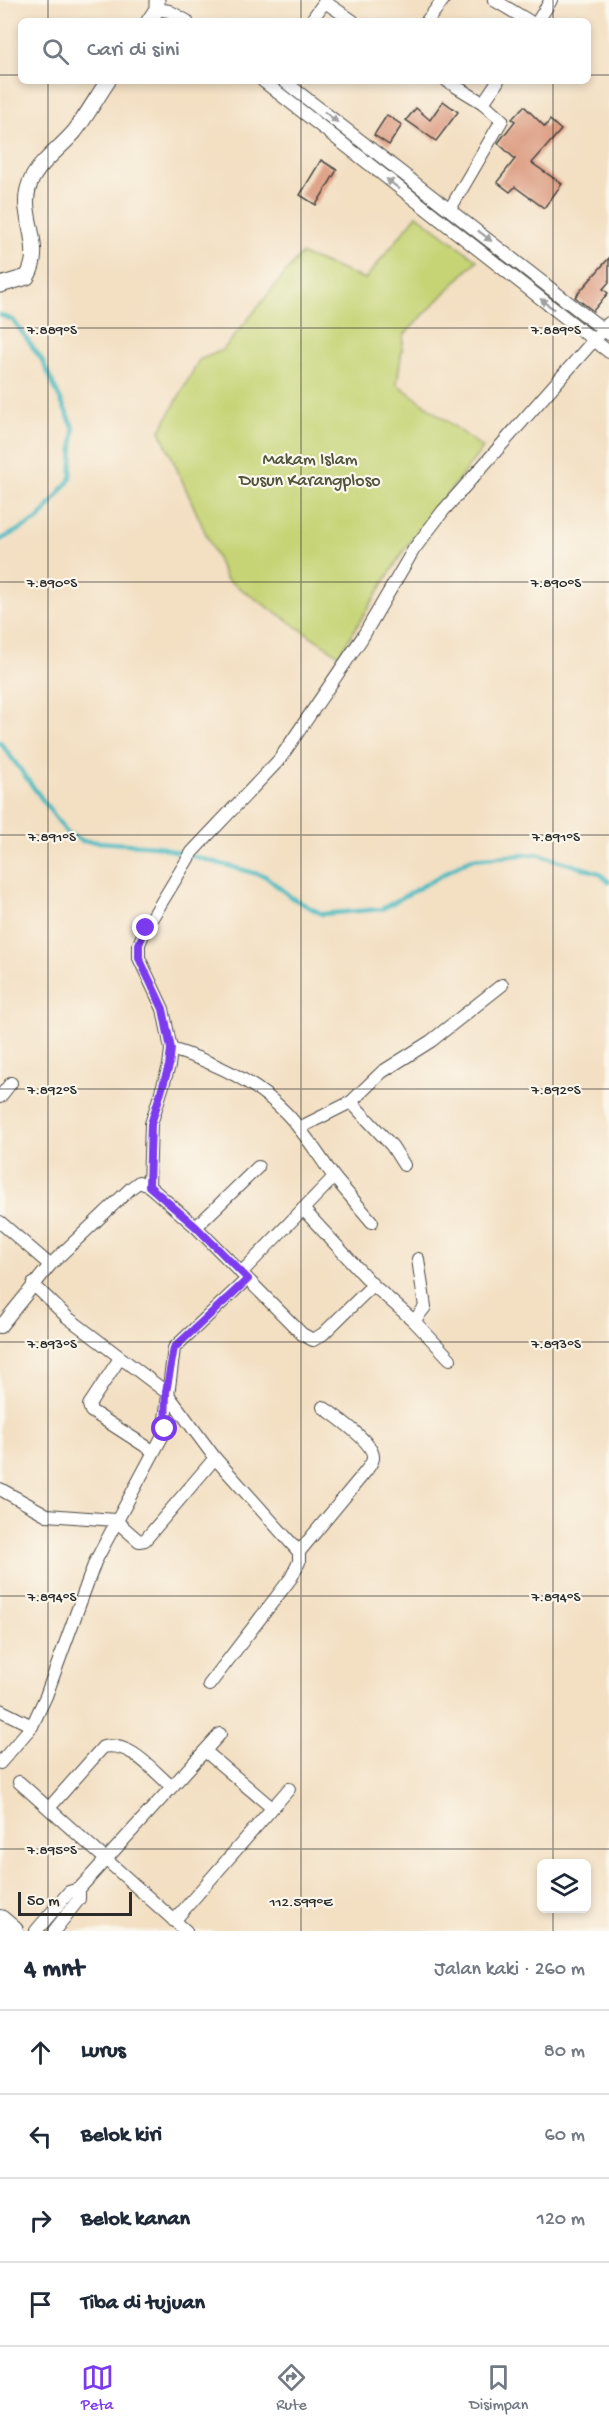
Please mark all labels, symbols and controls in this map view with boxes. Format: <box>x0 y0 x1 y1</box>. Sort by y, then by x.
search box <box>18 18 591 84</box>
icon: search <box>39 35 72 68</box>
text: Cari di sini <box>87 38 180 64</box>
one-way arrow <box>323 110 338 122</box>
one-way arrow <box>386 179 401 191</box>
one-way arrow <box>477 230 493 243</box>
one-way arrow <box>540 299 555 311</box>
text: 7.889°S <box>26 322 77 340</box>
text: 7.889°S <box>530 322 581 340</box>
park label: Makam Islam Dusun Karangploso <box>238 450 381 492</box>
text: 7.890°S <box>26 575 77 593</box>
text: 7.890°S <box>530 575 581 593</box>
text: 7.891°S <box>27 829 76 847</box>
text: 7.891°S <box>531 829 580 847</box>
route end <box>132 914 158 940</box>
text: 7.892°S <box>26 1082 77 1100</box>
text: 7.892°S <box>530 1082 581 1100</box>
text: 7.893°S <box>26 1336 77 1354</box>
text: 7.893°S <box>530 1336 581 1354</box>
route start <box>151 1415 177 1441</box>
text: 7.894°S <box>26 1589 77 1607</box>
text: 7.894°S <box>530 1589 581 1607</box>
text: 7.895°S <box>26 1842 77 1860</box>
map controls <box>537 1859 591 1913</box>
button: layers <box>537 1859 591 1913</box>
scale bar <box>18 1889 132 1916</box>
text: 50 m <box>27 1893 60 1912</box>
text: 112.599°E <box>268 1894 333 1912</box>
text: 4 mnt <box>24 1955 84 1986</box>
text: Jalan kaki · 260 m <box>434 1959 585 1982</box>
icon: ahead <box>24 2036 57 2069</box>
text: Lurus <box>81 2039 126 2065</box>
text: 80 m <box>544 2041 585 2064</box>
icon: left <box>24 2120 57 2153</box>
text: Belok kiri <box>81 2123 162 2149</box>
text: 60 m <box>545 2125 585 2148</box>
icon: right <box>24 2204 57 2237</box>
text: Belok kanan <box>81 2207 190 2233</box>
text: 120 m <box>537 2209 585 2232</box>
icon: arrive <box>24 2288 57 2321</box>
text: Tiba di tujuan <box>81 2291 205 2317</box>
tab: Peta <box>81 2361 114 2416</box>
tab: Rute <box>275 2361 308 2416</box>
tab: Disimpan <box>469 2361 528 2416</box>

